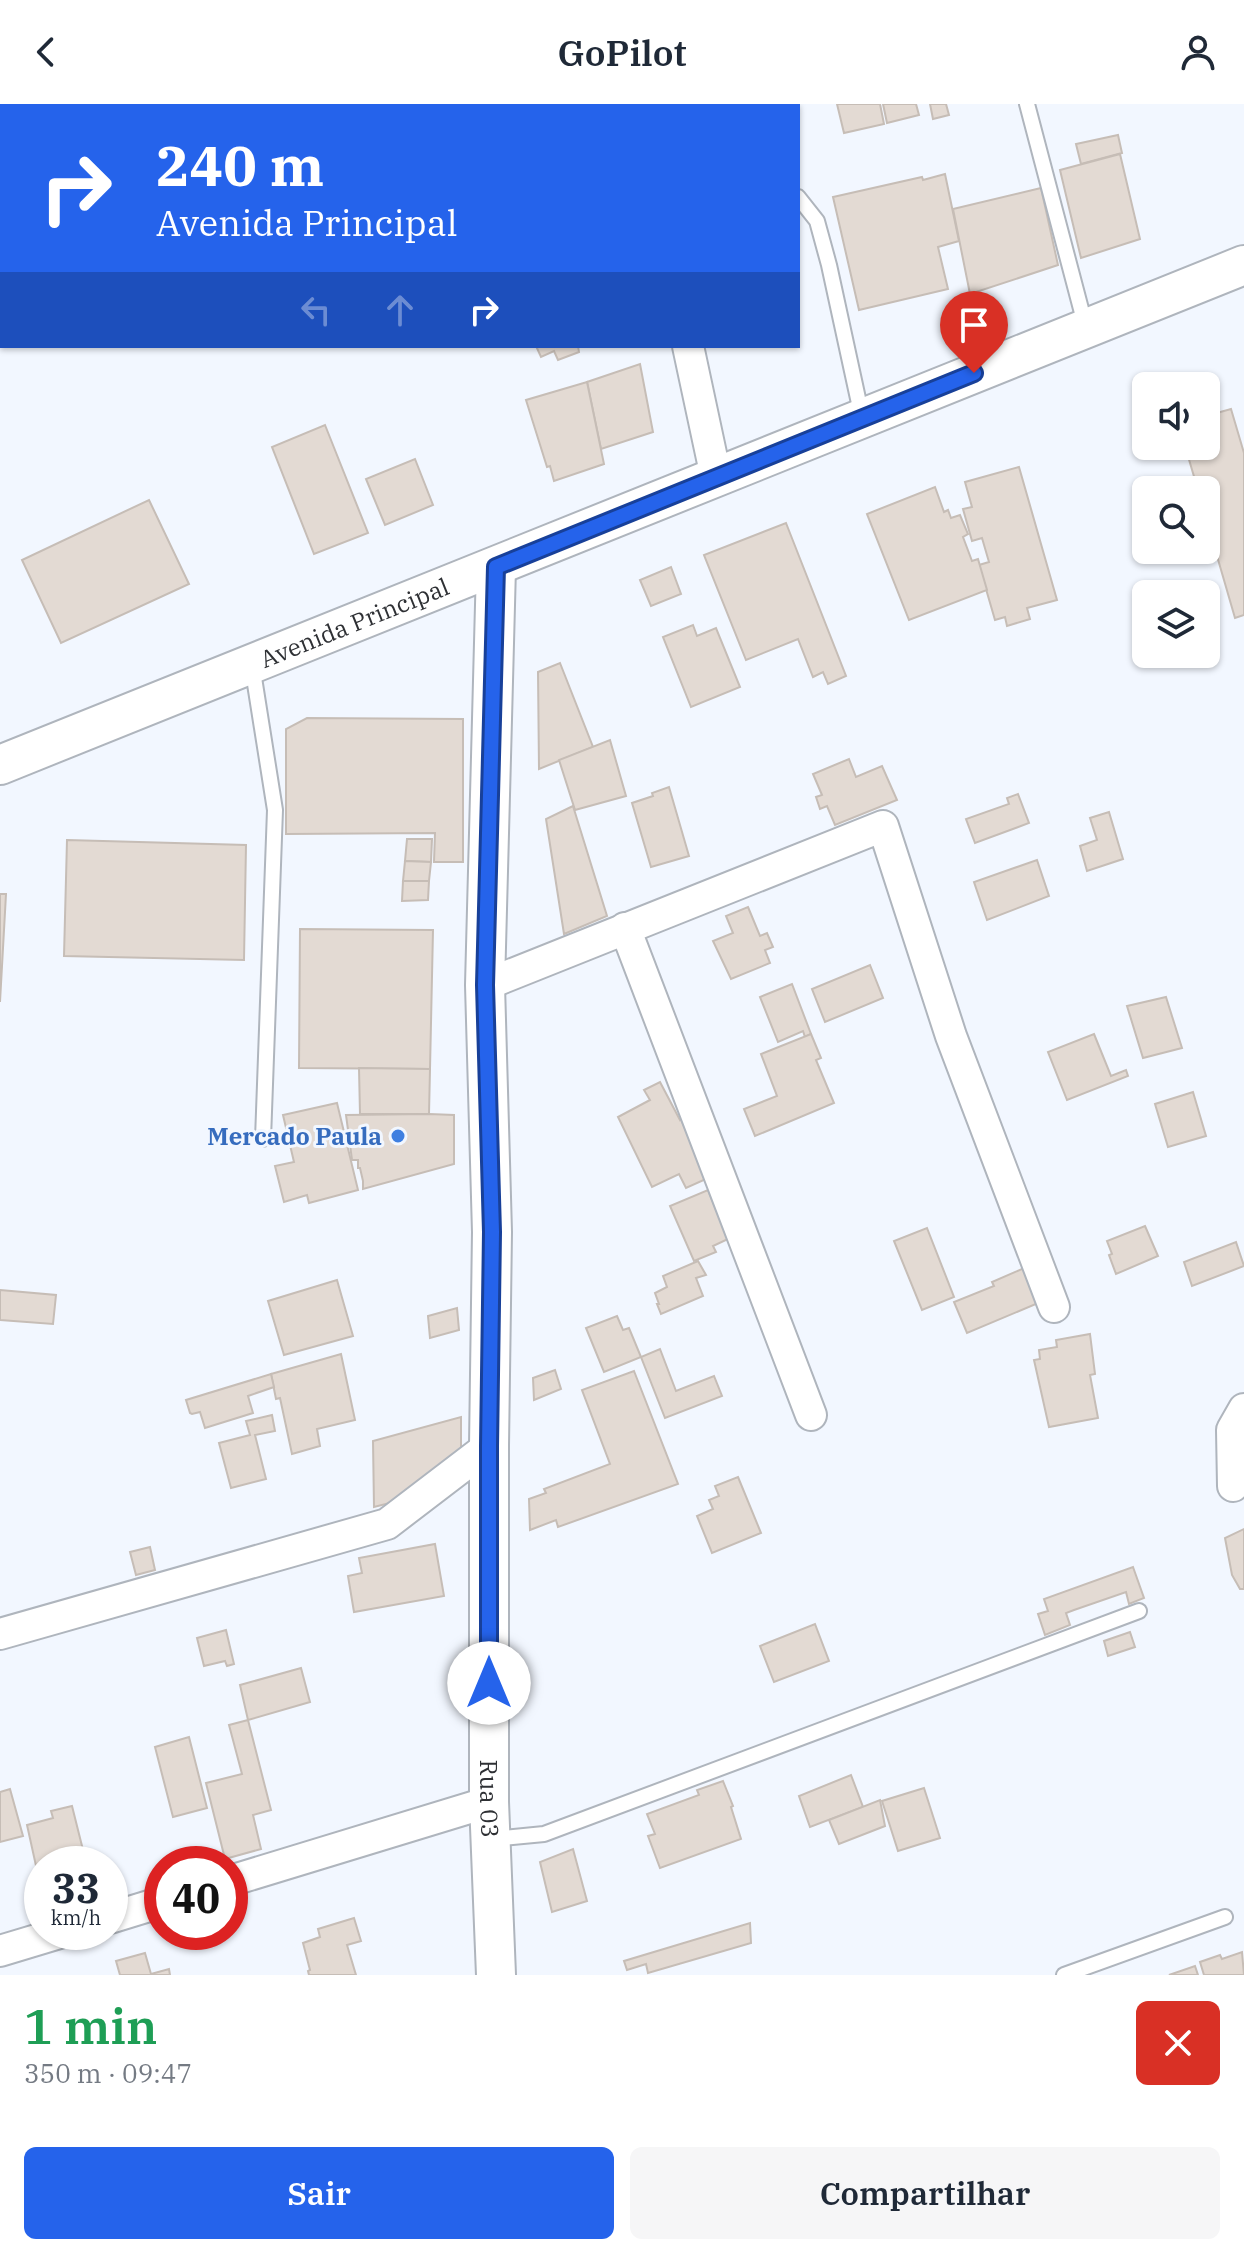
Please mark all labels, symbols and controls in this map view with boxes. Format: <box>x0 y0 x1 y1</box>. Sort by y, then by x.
text: GoPilot <box>557 29 687 76</box>
icon: back <box>24 30 68 74</box>
icon: person <box>1176 30 1220 74</box>
text: 240 m <box>156 129 324 201</box>
icon: right <box>24 136 128 240</box>
text: Avenida Principal <box>156 199 457 246</box>
icon: left <box>294 288 338 332</box>
icon: ahead <box>378 288 422 332</box>
icon: right <box>462 288 506 332</box>
pin <box>940 291 1008 373</box>
icon: arrive <box>952 303 996 347</box>
map controls <box>1132 372 1220 668</box>
button: sound <box>1132 372 1220 460</box>
button: search <box>1132 476 1220 564</box>
street label: Avenida Principal <box>255 570 454 675</box>
button: layers <box>1132 580 1220 668</box>
place label: Mercado Paula <box>207 1120 382 1152</box>
marker: Mercado Paula <box>389 1127 407 1145</box>
position arrow <box>447 1641 531 1725</box>
street label: Rua 03 <box>473 1760 506 1839</box>
speed limit sign: 40 <box>144 1846 248 1950</box>
text: 33 <box>52 1862 100 1914</box>
text: km/h <box>51 1904 101 1931</box>
text: 1 min <box>24 1995 157 2057</box>
button: close <box>1136 2001 1220 2085</box>
text: 350 m · 09:47 <box>24 2056 192 2090</box>
button: Sair <box>24 2147 614 2239</box>
button: Compartilhar <box>630 2147 1220 2239</box>

